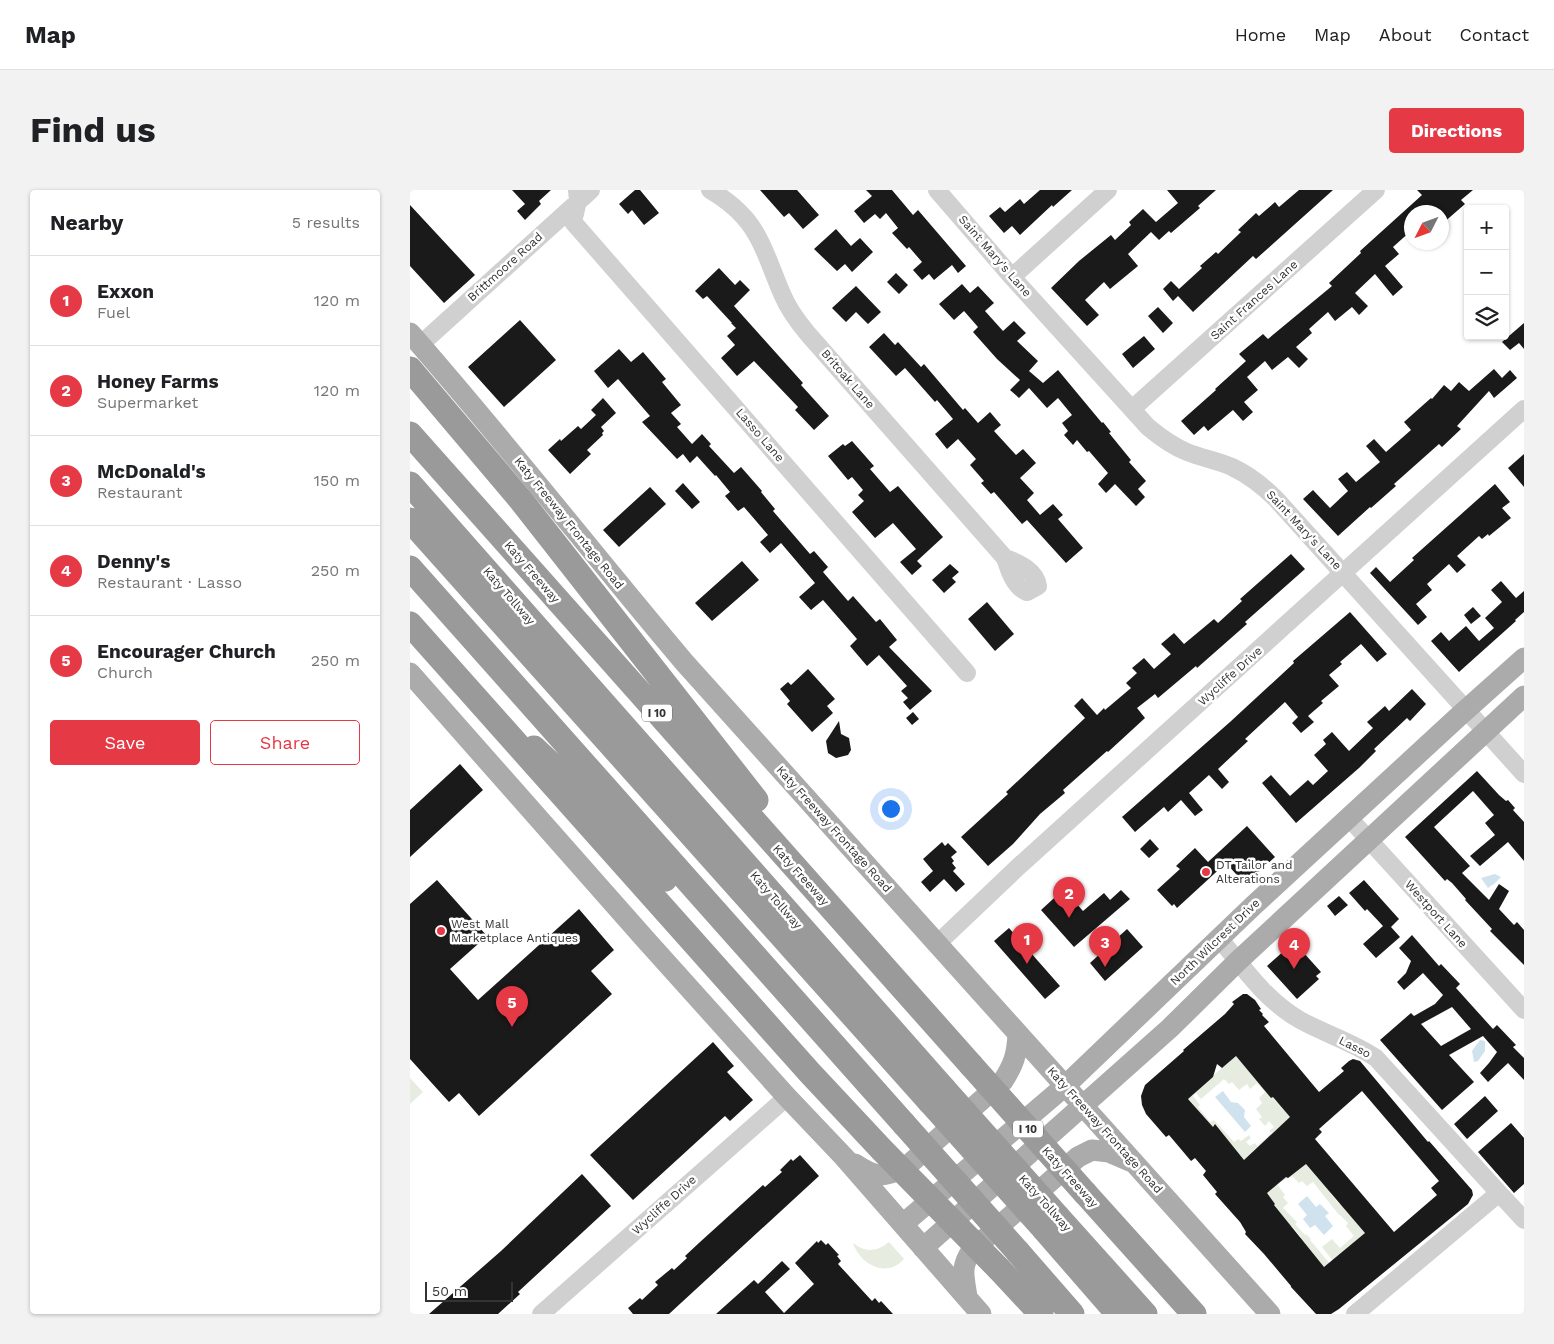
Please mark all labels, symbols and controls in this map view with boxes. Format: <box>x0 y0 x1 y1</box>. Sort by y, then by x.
text: Map <box>25 21 76 49</box>
text: Home <box>1235 24 1286 45</box>
text: Map <box>1314 24 1351 45</box>
text: About <box>1379 24 1431 45</box>
text: Contact <box>1459 24 1529 45</box>
button: Directions <box>1389 108 1524 153</box>
text: Find us <box>30 109 156 151</box>
north arrow <box>1404 205 1449 250</box>
map controls <box>1464 205 1509 340</box>
button: + <box>1464 205 1509 250</box>
text: Nearby <box>50 210 123 235</box>
street label: Saint Mary's Lane <box>956 212 1034 300</box>
text: 5 results <box>292 213 360 232</box>
street label: Brittmoore Road <box>465 230 545 304</box>
button: − <box>1464 250 1509 295</box>
street label: Saint Frances Lane <box>1208 257 1300 343</box>
text: Exxon <box>97 280 154 303</box>
text: 1 <box>63 291 69 310</box>
text: 120 m <box>314 291 360 310</box>
button: layers <box>1464 295 1509 340</box>
text: Fuel <box>97 303 130 322</box>
street label: Britoak Lane <box>818 347 878 412</box>
text: Honey Farms <box>97 370 219 393</box>
text: 2 <box>61 381 71 400</box>
text: 120 m <box>314 381 360 400</box>
text: Supermarket <box>97 393 198 412</box>
street label: Lasso Lane <box>733 405 787 465</box>
street label: Katy Freeway Frontage Road <box>511 454 627 592</box>
text: McDonald's <box>97 460 206 483</box>
text: 3 <box>61 471 71 490</box>
text: 150 m <box>314 471 360 490</box>
text: Restaurant <box>97 483 183 502</box>
street label: Saint Mary's Lane <box>1264 487 1344 573</box>
street label: Katy Freeway <box>501 538 563 606</box>
text: Denny's <box>97 550 170 573</box>
text: 4 <box>61 561 71 580</box>
text: 250 m <box>311 561 360 580</box>
street label: Katy Tollway <box>480 564 538 628</box>
text: Restaurant · Lasso <box>97 573 242 592</box>
text: Encourager Church <box>97 640 276 663</box>
street label: Wycliffe Drive <box>1195 644 1265 708</box>
text: 5 <box>61 651 71 670</box>
text: 250 m <box>311 651 360 670</box>
text: Church <box>97 663 153 682</box>
road number: I 10 <box>642 704 672 722</box>
button: Save <box>50 720 200 765</box>
button: Share <box>210 720 360 765</box>
street label: Katy Freeway Frontage Road <box>773 762 895 896</box>
your location <box>878 796 904 822</box>
street label: Katy Freeway <box>770 841 832 909</box>
place label: DT Tailor and Alterations <box>1216 858 1292 886</box>
marker: DT Tailor and Alterations <box>1200 866 1212 878</box>
street label: Katy Tollway <box>747 868 805 932</box>
pin: 2 <box>1053 877 1085 918</box>
street label: Westport Lane <box>1402 877 1470 951</box>
street label: North Wilcrest Drive <box>1167 896 1263 988</box>
place label: West Mall Marketplace Antiques <box>451 917 578 945</box>
pin: 1 <box>1011 923 1043 964</box>
marker: West Mall Marketplace Antiques <box>435 925 447 937</box>
pin: 3 <box>1089 926 1121 967</box>
pin: 4 <box>1278 928 1310 969</box>
pin: 5 <box>496 986 528 1027</box>
street label: Lasso <box>1337 1033 1373 1061</box>
street label: Katy Freeway Frontage Road <box>1044 1063 1166 1197</box>
road number: I 10 <box>1013 1121 1043 1138</box>
street label: Katy Freeway <box>1039 1143 1101 1211</box>
street label: Katy Tollway <box>1016 1172 1075 1235</box>
street label: Wycliffe Drive <box>629 1173 699 1237</box>
scale bar <box>425 1279 512 1302</box>
text: 50 m <box>432 1283 467 1299</box>

